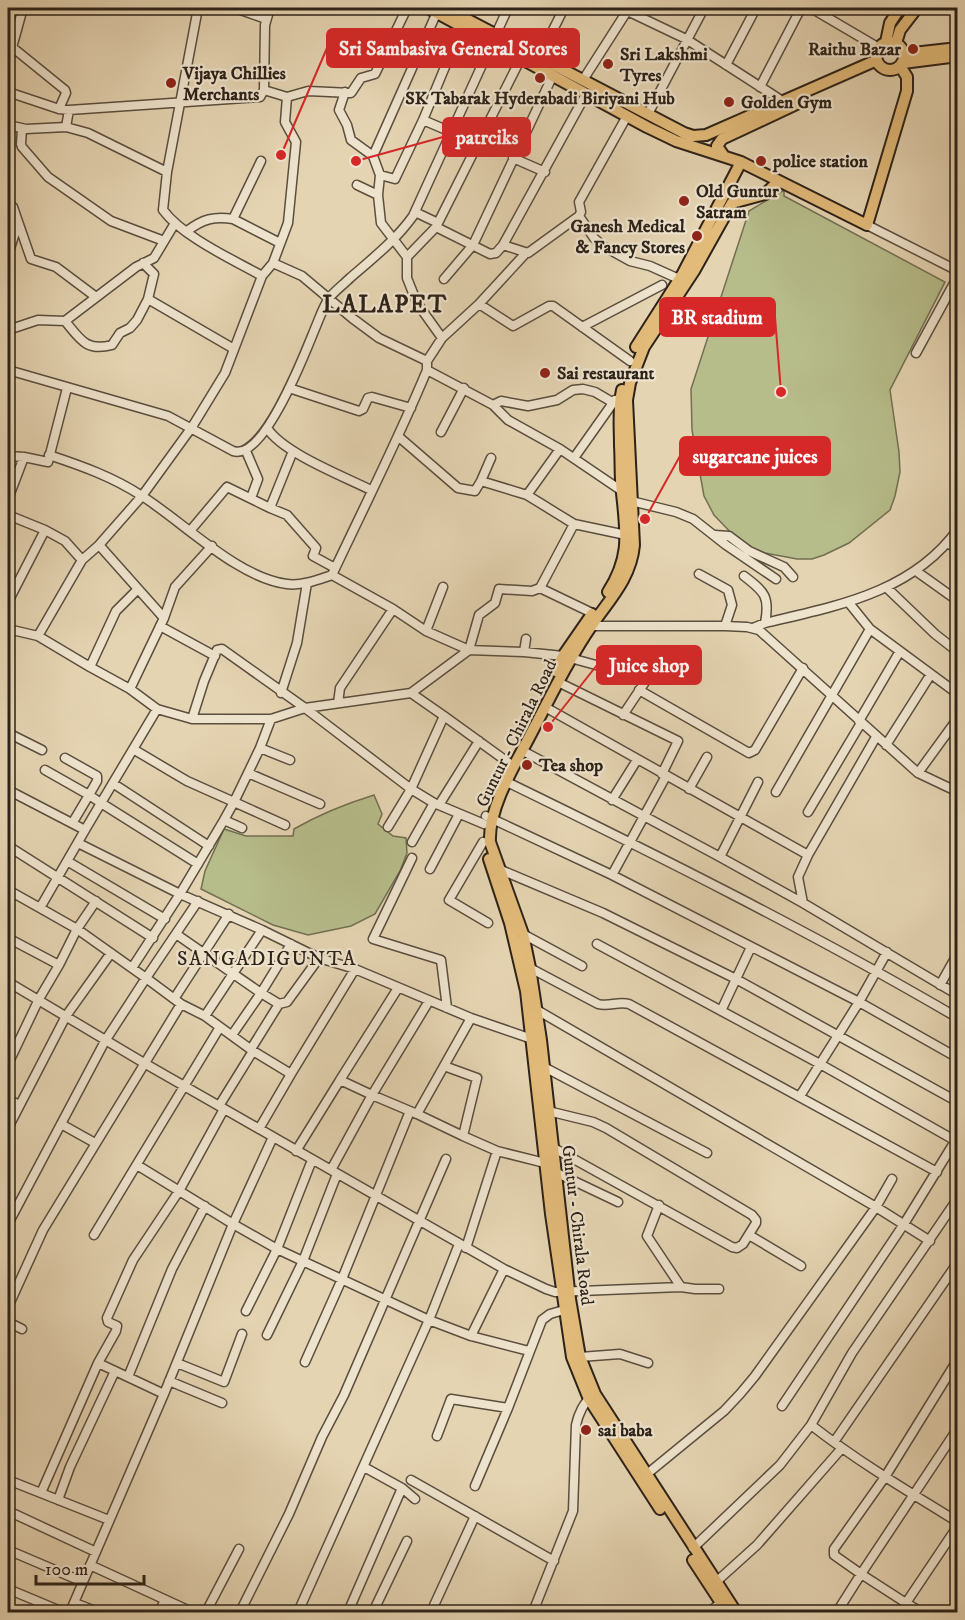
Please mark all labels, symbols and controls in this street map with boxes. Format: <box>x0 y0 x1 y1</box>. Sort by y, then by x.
callout: Sri Sambasiva General Stores <box>327 29 579 67</box>
text: Sri Sambasiva General Stores <box>339 37 568 62</box>
place label: Raithu Bazar <box>808 39 901 61</box>
marker: Raithu Bazar <box>906 42 920 56</box>
place label: Sri Lakshmi Tyres <box>619 44 708 87</box>
marker: Sri Lakshmi Tyres <box>601 57 615 71</box>
place label: Vijaya Chillies Merchants <box>182 63 286 106</box>
marker: SK Tabarak Hyderabadi Biriyani Hub <box>533 71 547 85</box>
marker: Vijaya Chillies Merchants <box>164 76 178 90</box>
place label: SK Tabarak Hyderabadi Biriyani Hub <box>405 88 675 110</box>
place label: Golden Gym <box>741 92 833 114</box>
marker: Golden Gym <box>722 95 736 109</box>
callout: patrciks <box>443 118 530 156</box>
text: patrciks <box>455 126 519 151</box>
place label: police station <box>772 151 868 173</box>
marker: police station <box>754 154 768 168</box>
place label: Old Guntur Satram <box>696 181 779 224</box>
marker: Old Guntur Satram <box>677 194 691 208</box>
place label: Ganesh Medical & Fancy Stores <box>571 216 686 259</box>
marker: Ganesh Medical & Fancy Stores <box>690 229 704 243</box>
district label: LALAPET <box>322 290 448 320</box>
callout: BR stadium <box>660 298 775 336</box>
text: BR stadium <box>671 306 763 331</box>
place label: Sai restaurant <box>557 363 655 385</box>
marker: Sai restaurant <box>538 366 552 380</box>
callout: sugarcane juices <box>680 437 830 475</box>
text: sugarcane juices <box>692 445 818 470</box>
callout: Juice shop <box>597 646 701 684</box>
text: Juice shop <box>607 654 689 679</box>
street label: Guntur - Chirala Road <box>472 656 562 811</box>
place label: Tea shop <box>538 755 603 777</box>
marker: Tea shop <box>520 758 534 772</box>
district label: SANGADIGUNTA <box>177 947 357 972</box>
street label: Guntur - Chirala Road <box>556 1144 598 1307</box>
place label: sai baba <box>598 1420 653 1442</box>
marker: sai baba <box>579 1423 593 1437</box>
scale bar <box>36 1548 144 1586</box>
text: 100 m <box>45 1559 88 1581</box>

